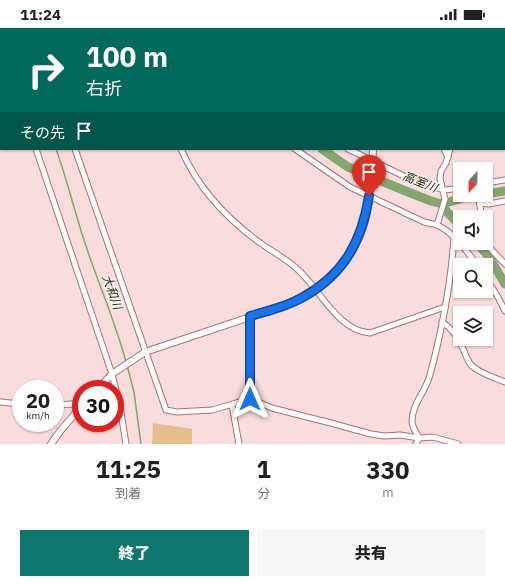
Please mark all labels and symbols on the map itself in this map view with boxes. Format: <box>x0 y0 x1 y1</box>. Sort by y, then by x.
pin <box>352 155 386 196</box>
north arrow <box>453 162 493 202</box>
water label: 高室川 <box>401 168 442 196</box>
water label: 大和川 <box>99 272 126 313</box>
position arrow <box>229 378 271 420</box>
speed limit sign: 30 <box>72 380 124 432</box>

